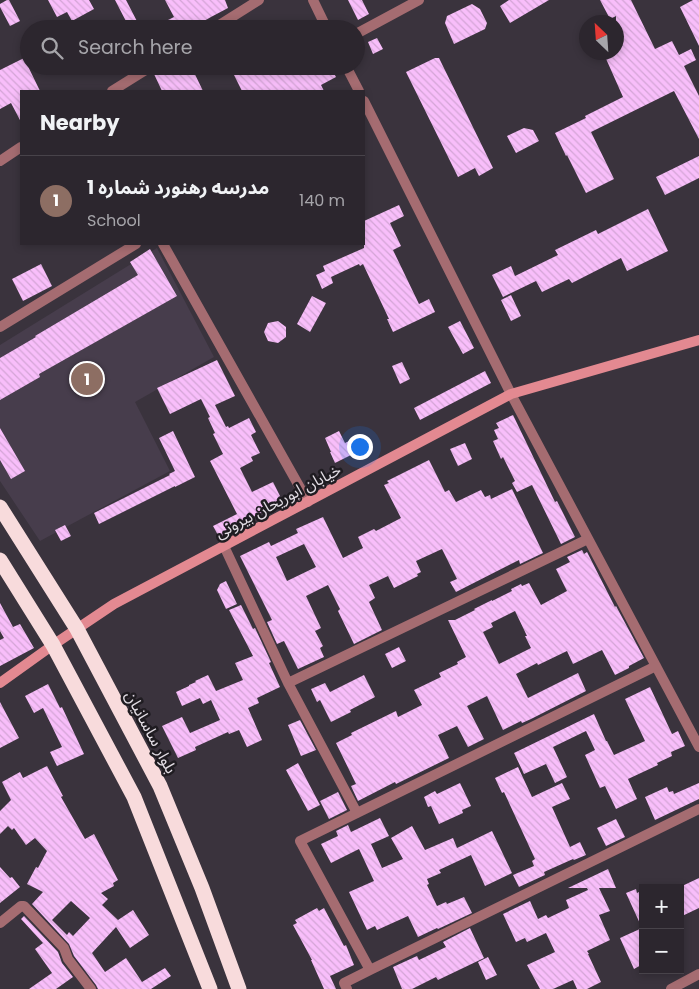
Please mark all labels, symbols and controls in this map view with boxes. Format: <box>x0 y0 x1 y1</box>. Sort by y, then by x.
north arrow <box>579 15 624 60</box>
search box <box>20 20 365 75</box>
icon: search <box>38 34 66 62</box>
text: Search here <box>78 34 192 61</box>
text: Nearby <box>40 108 120 137</box>
text: مدرسه رهنورد شماره 1 <box>87 174 269 201</box>
text: 1 <box>53 189 59 212</box>
text: 140 m <box>299 189 345 212</box>
text: School <box>87 209 141 232</box>
pin: 1 <box>71 360 103 398</box>
your location <box>347 434 373 460</box>
street label: خیابان ابوریحان بیرونی <box>211 458 345 544</box>
street label: بلوار ساسانیان <box>120 686 182 778</box>
map controls <box>639 884 684 974</box>
button: + <box>639 884 684 929</box>
button: − <box>639 929 684 974</box>

